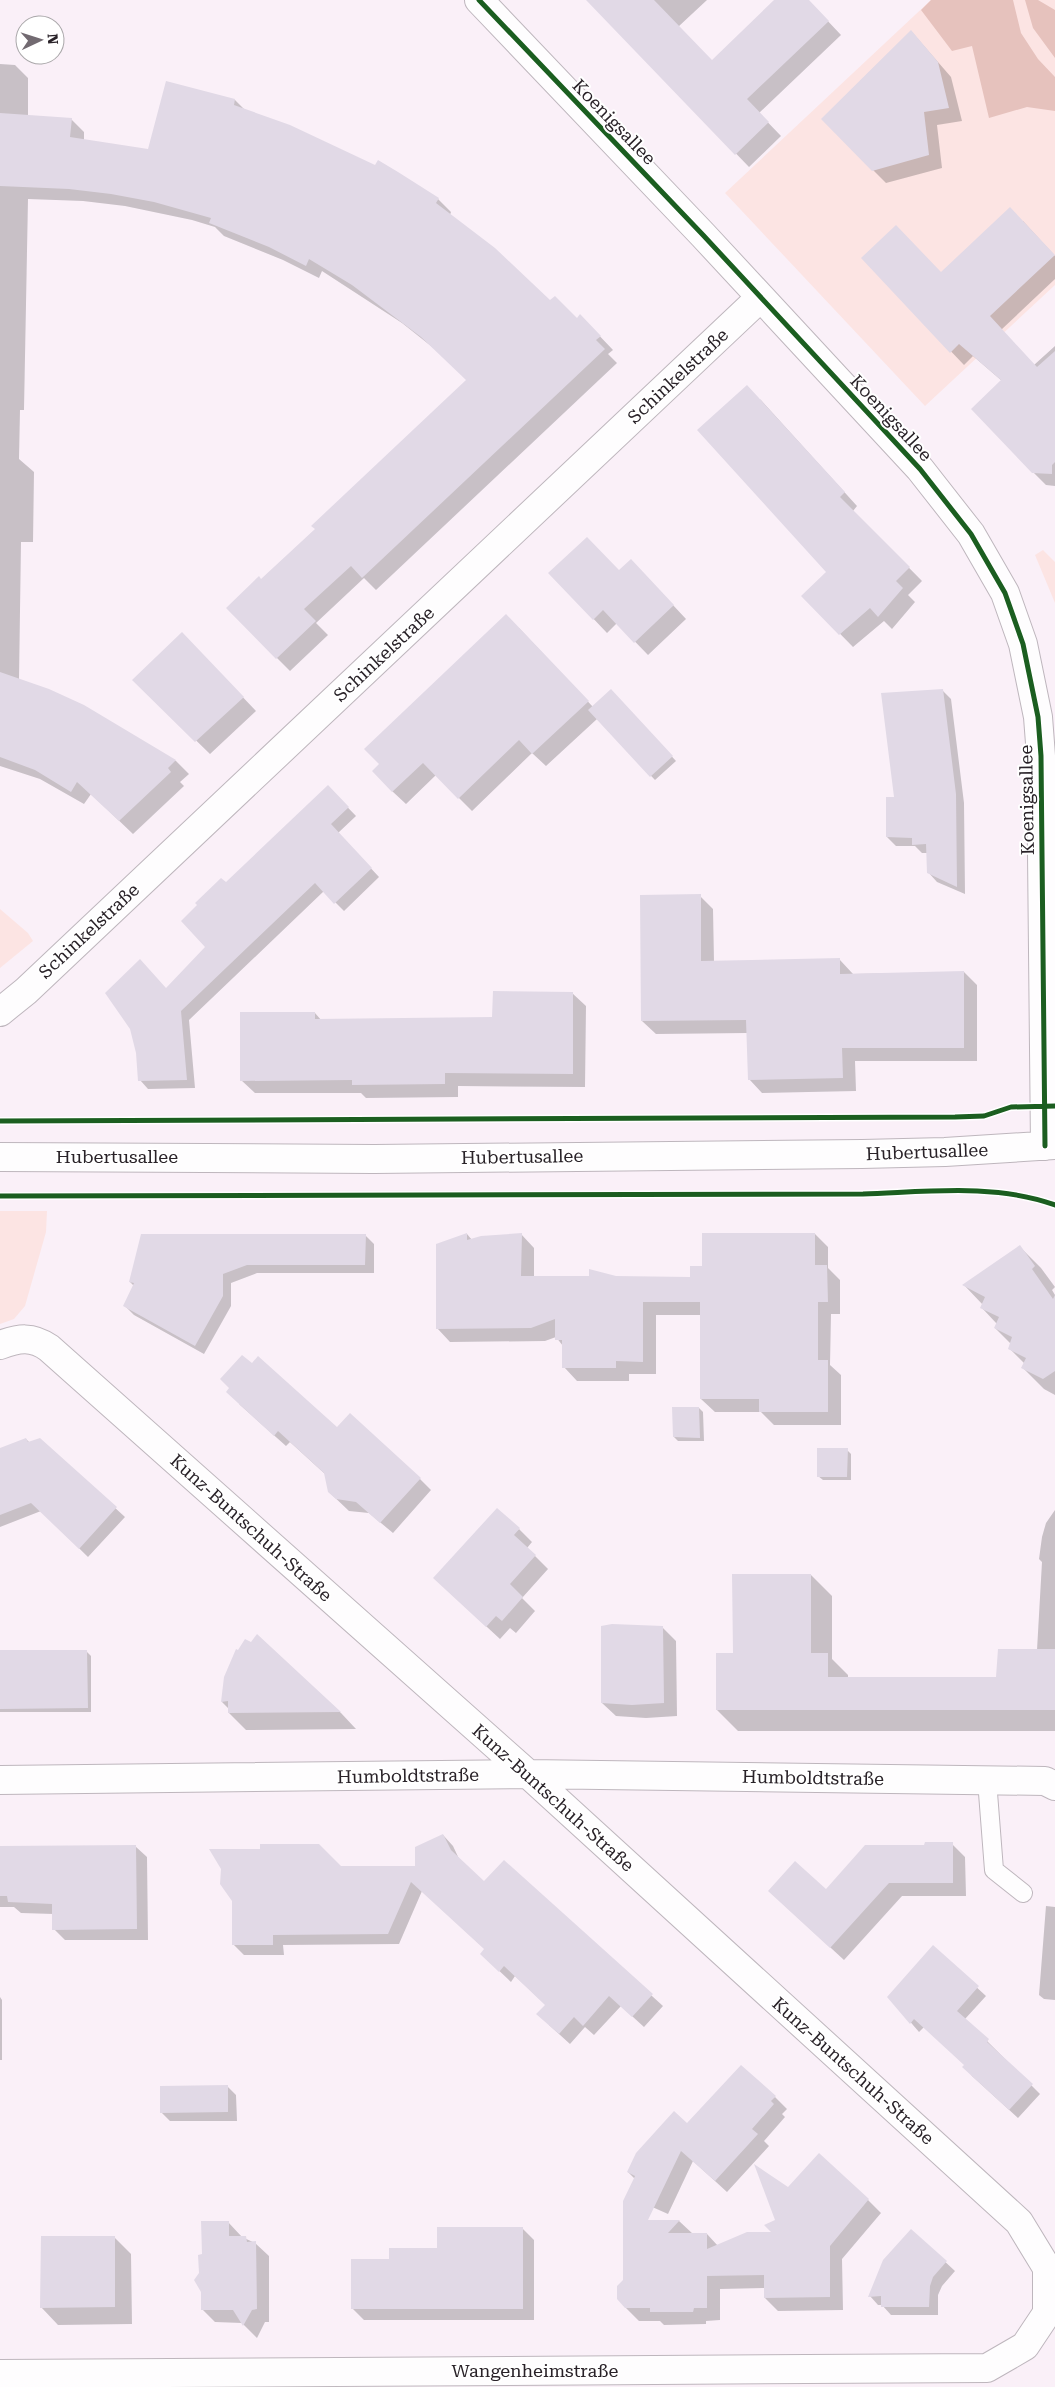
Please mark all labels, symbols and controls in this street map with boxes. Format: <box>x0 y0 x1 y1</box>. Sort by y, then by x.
north arrow <box>15 15 65 65</box>
text: N <box>45 33 61 45</box>
street label: Koenigsallee <box>568 75 660 169</box>
street label: Schinkelstraße <box>623 324 732 428</box>
street label: Koenigsallee <box>846 370 937 465</box>
street label: Schinkelstraße <box>329 602 438 706</box>
street label: Koenigsallee <box>1015 745 1038 855</box>
street label: Schinkelstraße <box>34 879 143 983</box>
street label: Hubertusallee <box>865 1139 989 1164</box>
street label: Hubertusallee <box>461 1145 583 1168</box>
street label: Hubertusallee <box>56 1146 178 1167</box>
street label: Kunz-Buntschuh-Straße <box>166 1450 336 1606</box>
street label: Kunz-Buntschuh-Straße <box>468 1720 638 1876</box>
street label: Humboldtstraße <box>337 1764 479 1787</box>
street label: Humboldtstraße <box>742 1766 884 1789</box>
street label: Kunz-Buntschuh-Straße <box>768 1993 938 2149</box>
street label: Wangenheimstraße <box>452 2360 619 2381</box>

